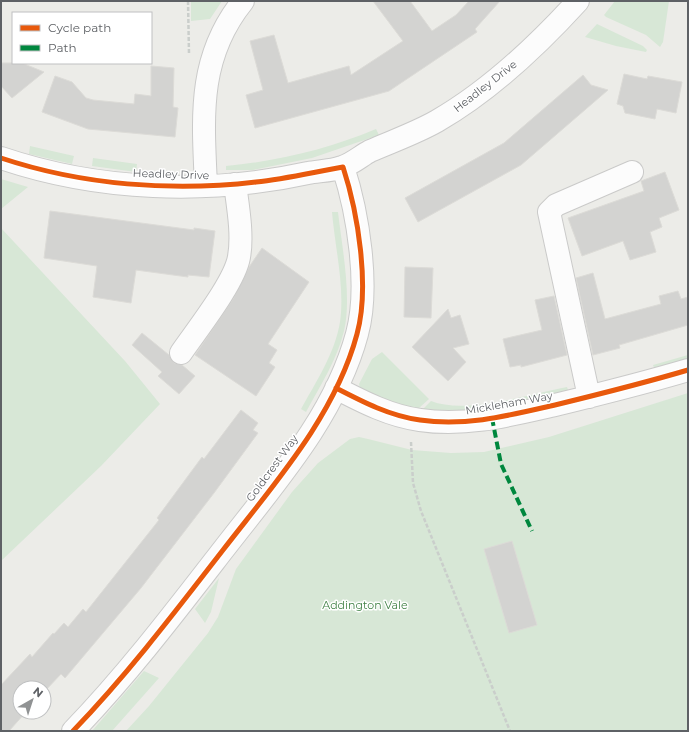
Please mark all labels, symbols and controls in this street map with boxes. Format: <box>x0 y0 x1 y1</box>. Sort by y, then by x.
legend <box>12 12 152 64</box>
text: Cycle path <box>48 20 111 35</box>
text: Path <box>48 40 77 55</box>
street label: Headley Drive <box>451 57 520 115</box>
street label: Headley Drive <box>132 166 210 182</box>
street label: Mickleham Way <box>464 388 554 418</box>
street label: Goldcrest Way <box>243 432 301 504</box>
park label: Addington Vale <box>322 598 408 612</box>
north arrow <box>12 680 52 720</box>
text: N <box>30 684 46 700</box>

